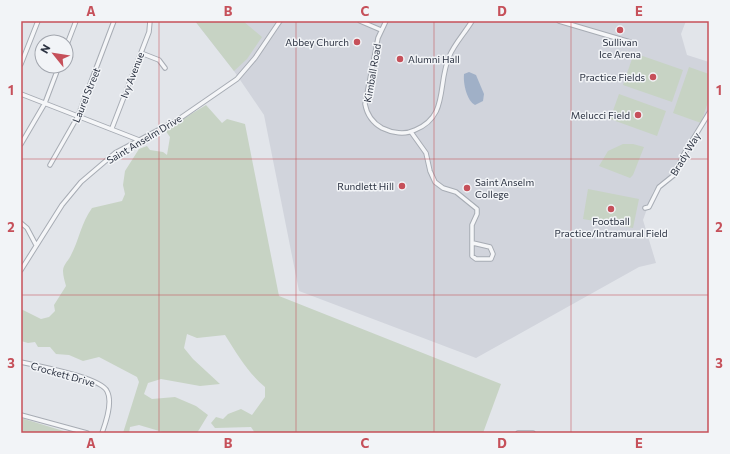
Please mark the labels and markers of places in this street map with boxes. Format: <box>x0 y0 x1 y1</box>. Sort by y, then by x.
marker: Sullivan Ice Arena <box>615 25 625 35</box>
place label: Abbey Church <box>285 36 349 48</box>
place label: Sullivan Ice Arena <box>599 36 641 60</box>
marker: Abbey Church <box>352 37 362 47</box>
place label: Alumni Hall <box>408 53 460 65</box>
marker: Alumni Hall <box>395 54 405 64</box>
place label: Practice Fields <box>579 71 645 83</box>
marker: Practice Fields <box>648 72 658 82</box>
place label: Melucci Field <box>571 109 630 121</box>
marker: Melucci Field <box>633 110 643 120</box>
place label: Saint Anselm College <box>475 176 534 200</box>
place label: Rundlett Hill <box>337 180 394 192</box>
marker: Rundlett Hill <box>397 181 407 191</box>
marker: Saint Anselm College <box>462 183 472 193</box>
marker: Football Practice/Intramural Field <box>606 204 616 214</box>
place label: Football Practice/Intramural Field <box>554 215 668 239</box>

